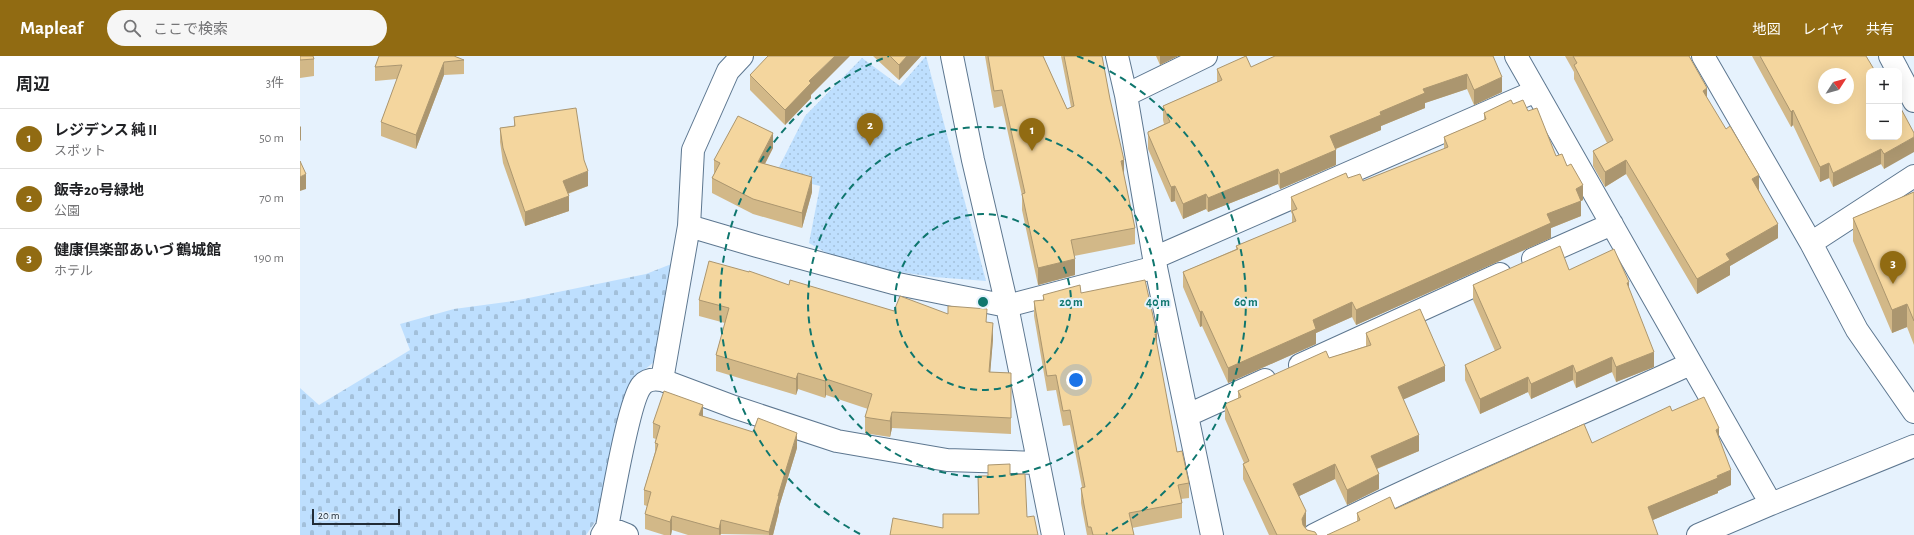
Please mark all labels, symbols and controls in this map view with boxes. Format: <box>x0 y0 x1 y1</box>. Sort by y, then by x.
search box <box>107 10 387 46</box>
icon: search <box>121 17 143 39</box>
text: Mapleaf <box>20 19 83 38</box>
text: ここで検索 <box>153 22 228 37</box>
text: 地図 <box>1752 23 1780 37</box>
text: レイヤ <box>1802 23 1844 37</box>
text: 共有 <box>1866 23 1894 37</box>
north arrow <box>1818 68 1854 104</box>
map controls <box>1866 68 1902 140</box>
button: + <box>1866 68 1902 104</box>
text: 周辺 <box>16 76 50 93</box>
text: 3件 <box>266 77 284 90</box>
button: − <box>1866 104 1902 140</box>
pin: 2 <box>857 113 883 146</box>
pin: 1 <box>1019 118 1045 151</box>
text: レジデンス 純 II <box>54 123 157 138</box>
text: 1 <box>27 132 31 145</box>
text: 50 m <box>259 132 284 145</box>
text: スポット <box>54 145 106 158</box>
text: 飯寺20号緑地 <box>54 183 144 198</box>
text: 2 <box>26 192 32 205</box>
text: 70 m <box>259 192 284 205</box>
text: 公園 <box>54 205 80 218</box>
text: 健康倶楽部あいづ 鶴城館 <box>54 243 221 258</box>
pin: 3 <box>1880 251 1906 284</box>
text: 3 <box>26 252 32 265</box>
text: 190 m <box>254 252 284 265</box>
text: ホテル <box>54 265 93 278</box>
centre of rings <box>976 295 990 309</box>
text: 20 m <box>1059 296 1083 308</box>
text: 40 m <box>1146 296 1170 308</box>
text: 60 m <box>1234 296 1258 308</box>
your location <box>1066 370 1086 390</box>
scale bar <box>312 507 400 526</box>
text: 20 m <box>318 510 339 521</box>

